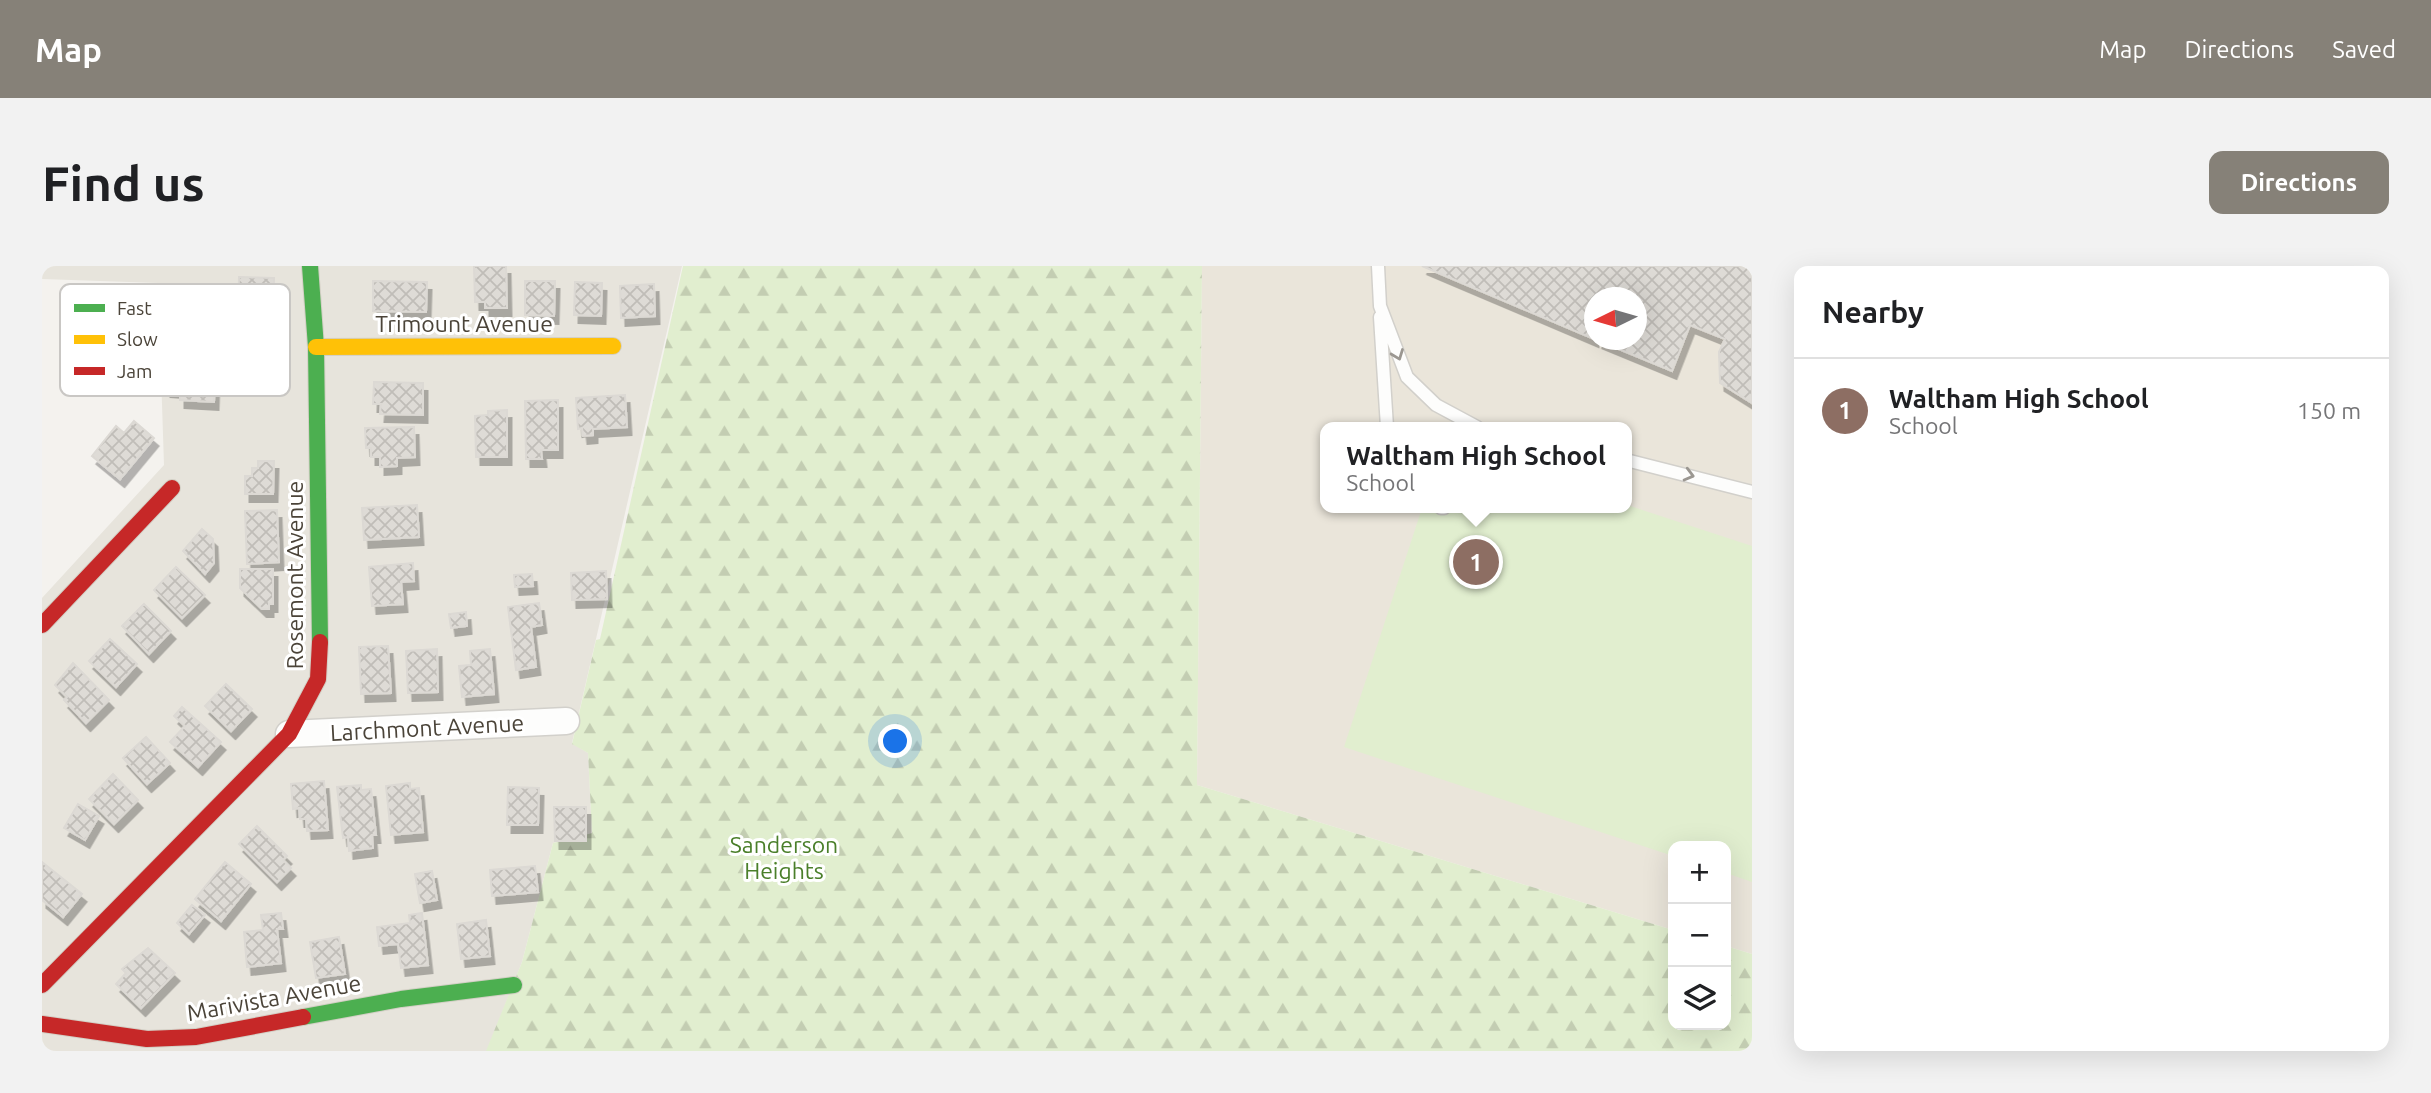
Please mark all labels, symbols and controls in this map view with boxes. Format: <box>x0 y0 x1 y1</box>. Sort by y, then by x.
text: Map <box>35 31 102 68</box>
text: Map <box>2099 36 2146 63</box>
text: Directions <box>2184 36 2294 63</box>
text: Saved <box>2332 36 2396 63</box>
button: Directions <box>2209 151 2389 214</box>
text: Find us <box>42 155 205 210</box>
legend <box>60 284 290 396</box>
north arrow <box>1584 287 1647 350</box>
text: Nearby <box>1822 295 1924 329</box>
text: Fast <box>117 297 152 319</box>
street label: Trimount Avenue <box>375 311 553 336</box>
text: Slow <box>117 328 158 350</box>
one-way arrow <box>1390 349 1404 361</box>
text: Jam <box>117 360 153 382</box>
text: Waltham High School <box>1889 384 2149 413</box>
text: 1 <box>1839 398 1851 423</box>
text: 150 m <box>2297 398 2361 423</box>
text: School <box>1889 413 1958 438</box>
popup <box>1320 422 1632 513</box>
text: Waltham High School <box>1346 441 1606 470</box>
one-way arrow <box>1683 467 1695 482</box>
text: School <box>1346 470 1415 495</box>
street label: Rosemont Avenue <box>282 481 307 669</box>
pin: 1 <box>1453 536 1499 588</box>
street label: Larchmont Avenue <box>329 710 525 745</box>
your location <box>878 724 912 758</box>
park label: Sanderson Heights <box>730 832 838 883</box>
map controls <box>1668 841 1731 1030</box>
button: + <box>1668 841 1731 904</box>
button: − <box>1668 904 1731 967</box>
button: layers <box>1668 967 1731 1030</box>
street label: Marivista Avenue <box>185 970 363 1025</box>

